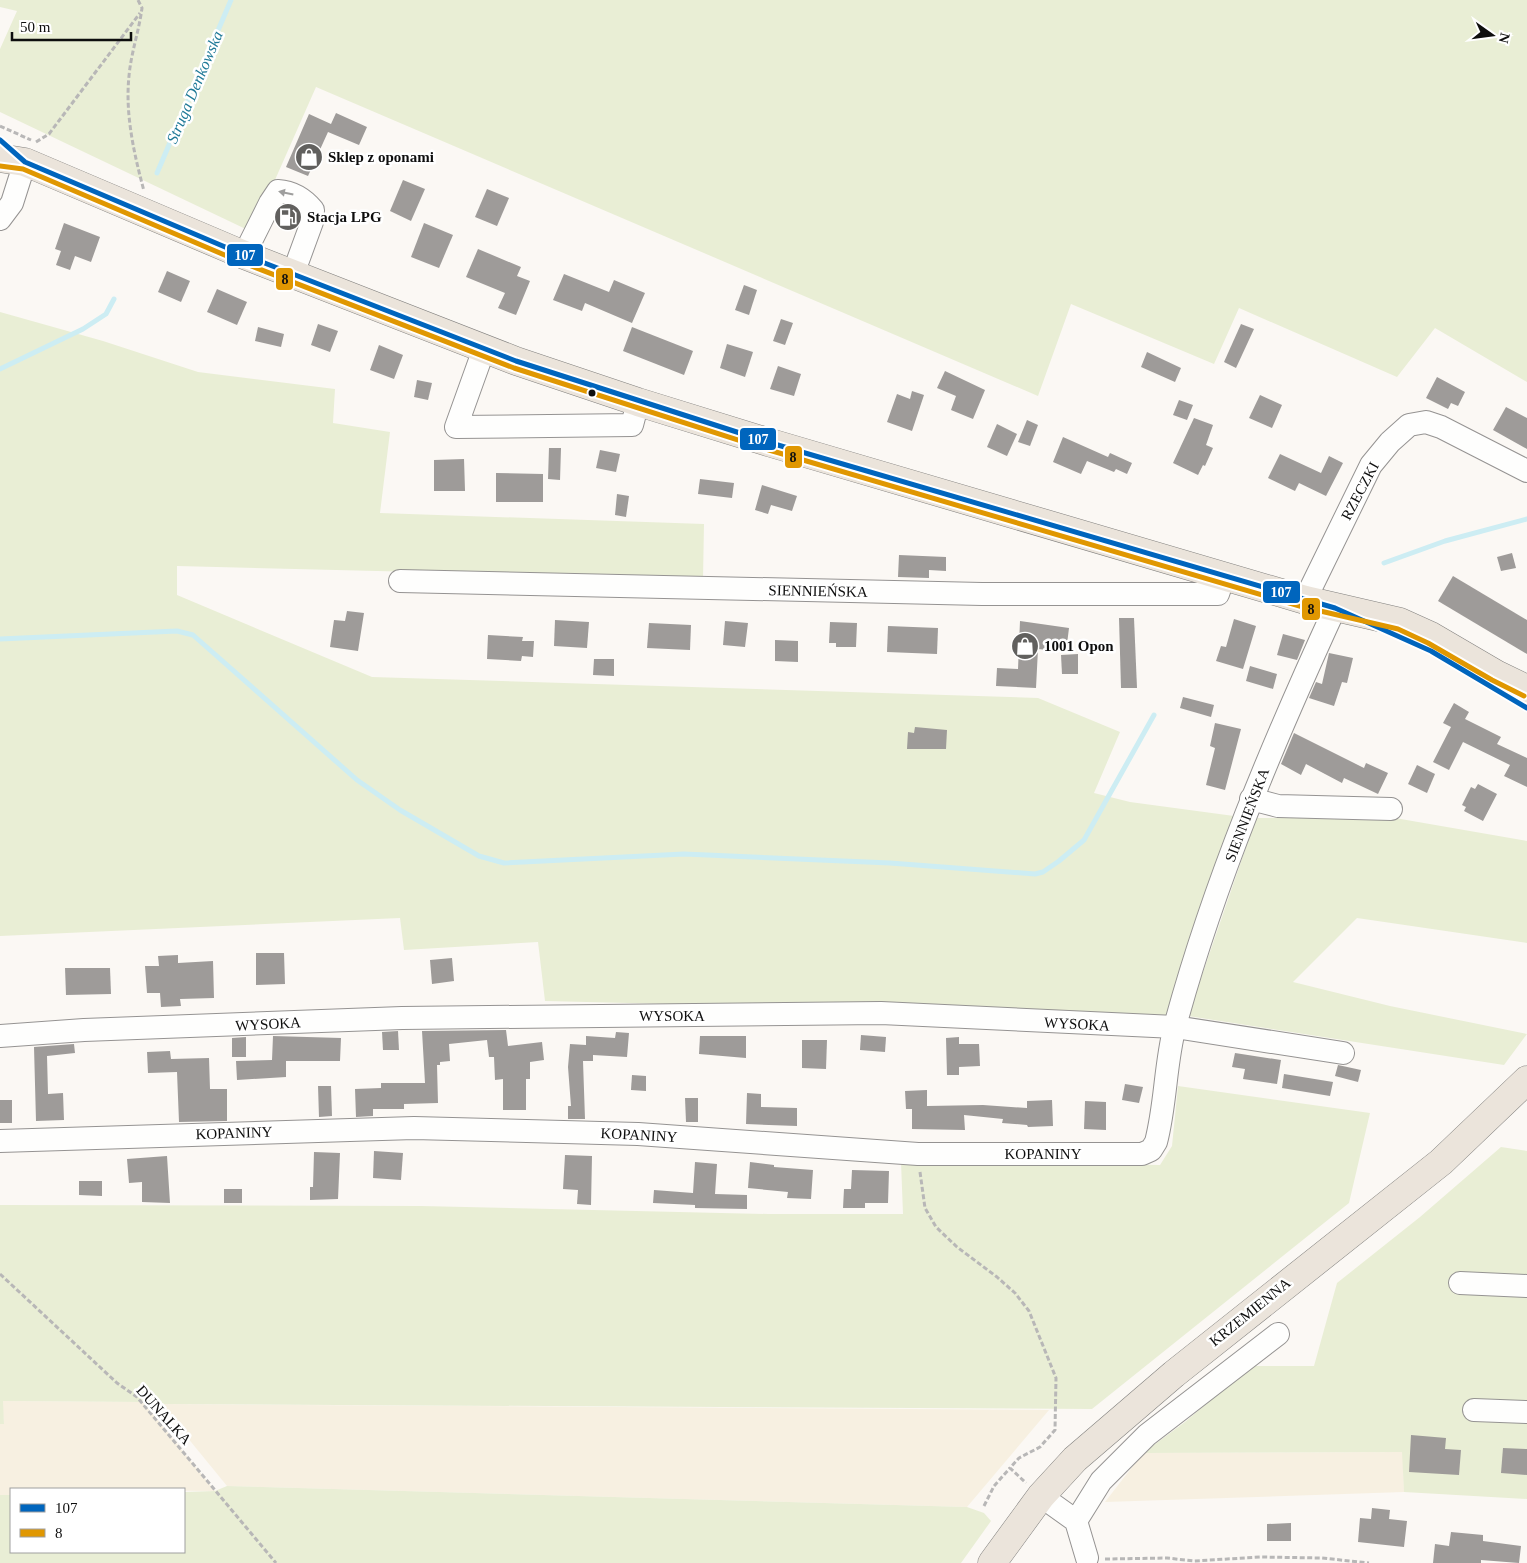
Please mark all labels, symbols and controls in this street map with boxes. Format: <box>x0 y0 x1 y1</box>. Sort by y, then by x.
scale bar <box>12 10 131 42</box>
north arrow <box>1467 10 1517 60</box>
text: 50 m <box>20 19 51 35</box>
water label: Struga Denkowska <box>163 28 227 146</box>
text: N <box>1496 31 1513 45</box>
shop icon: Sklep z oponami <box>294 142 324 172</box>
place label: Sklep z oponami <box>328 149 434 165</box>
one-way arrow <box>278 189 294 197</box>
fuel station icon: Stacja LPG <box>273 202 303 232</box>
place label: Stacja LPG <box>307 209 382 225</box>
line badge: 107 <box>226 243 264 267</box>
text: 107 <box>235 248 256 263</box>
line badge: 8 <box>275 267 294 291</box>
text: 8 <box>282 272 289 287</box>
unlabelled marker <box>587 388 597 398</box>
line badge: 107 <box>739 427 777 451</box>
text: 107 <box>748 432 769 447</box>
line badge: 8 <box>784 445 803 469</box>
text: 8 <box>790 450 797 465</box>
street label: RZECZKI <box>1338 459 1382 523</box>
line badge: 107 <box>1262 580 1301 604</box>
street label: SIENNIEŃSKA <box>768 582 868 600</box>
text: 107 <box>1271 585 1292 600</box>
line badge: 8 <box>1301 597 1321 621</box>
text: 8 <box>1308 602 1315 617</box>
shop icon: 1001 Opon <box>1010 631 1040 661</box>
place label: 1001 Opon <box>1044 638 1114 654</box>
street label: SIENNIEŃSKA <box>1222 766 1272 864</box>
street label: WYSOKA <box>639 1008 705 1024</box>
street label: WYSOKA <box>235 1014 301 1034</box>
street label: WYSOKA <box>1044 1014 1110 1034</box>
street label: KOPANINY <box>195 1124 273 1142</box>
street label: KOPANINY <box>600 1125 678 1145</box>
street label: KOPANINY <box>1005 1146 1082 1162</box>
street label: KRZEMIENNA <box>1206 1274 1294 1349</box>
street label: DUNALKA <box>133 1382 195 1448</box>
legend <box>10 1488 185 1553</box>
text: 107 <box>55 1500 78 1516</box>
text: 8 <box>55 1525 63 1541</box>

